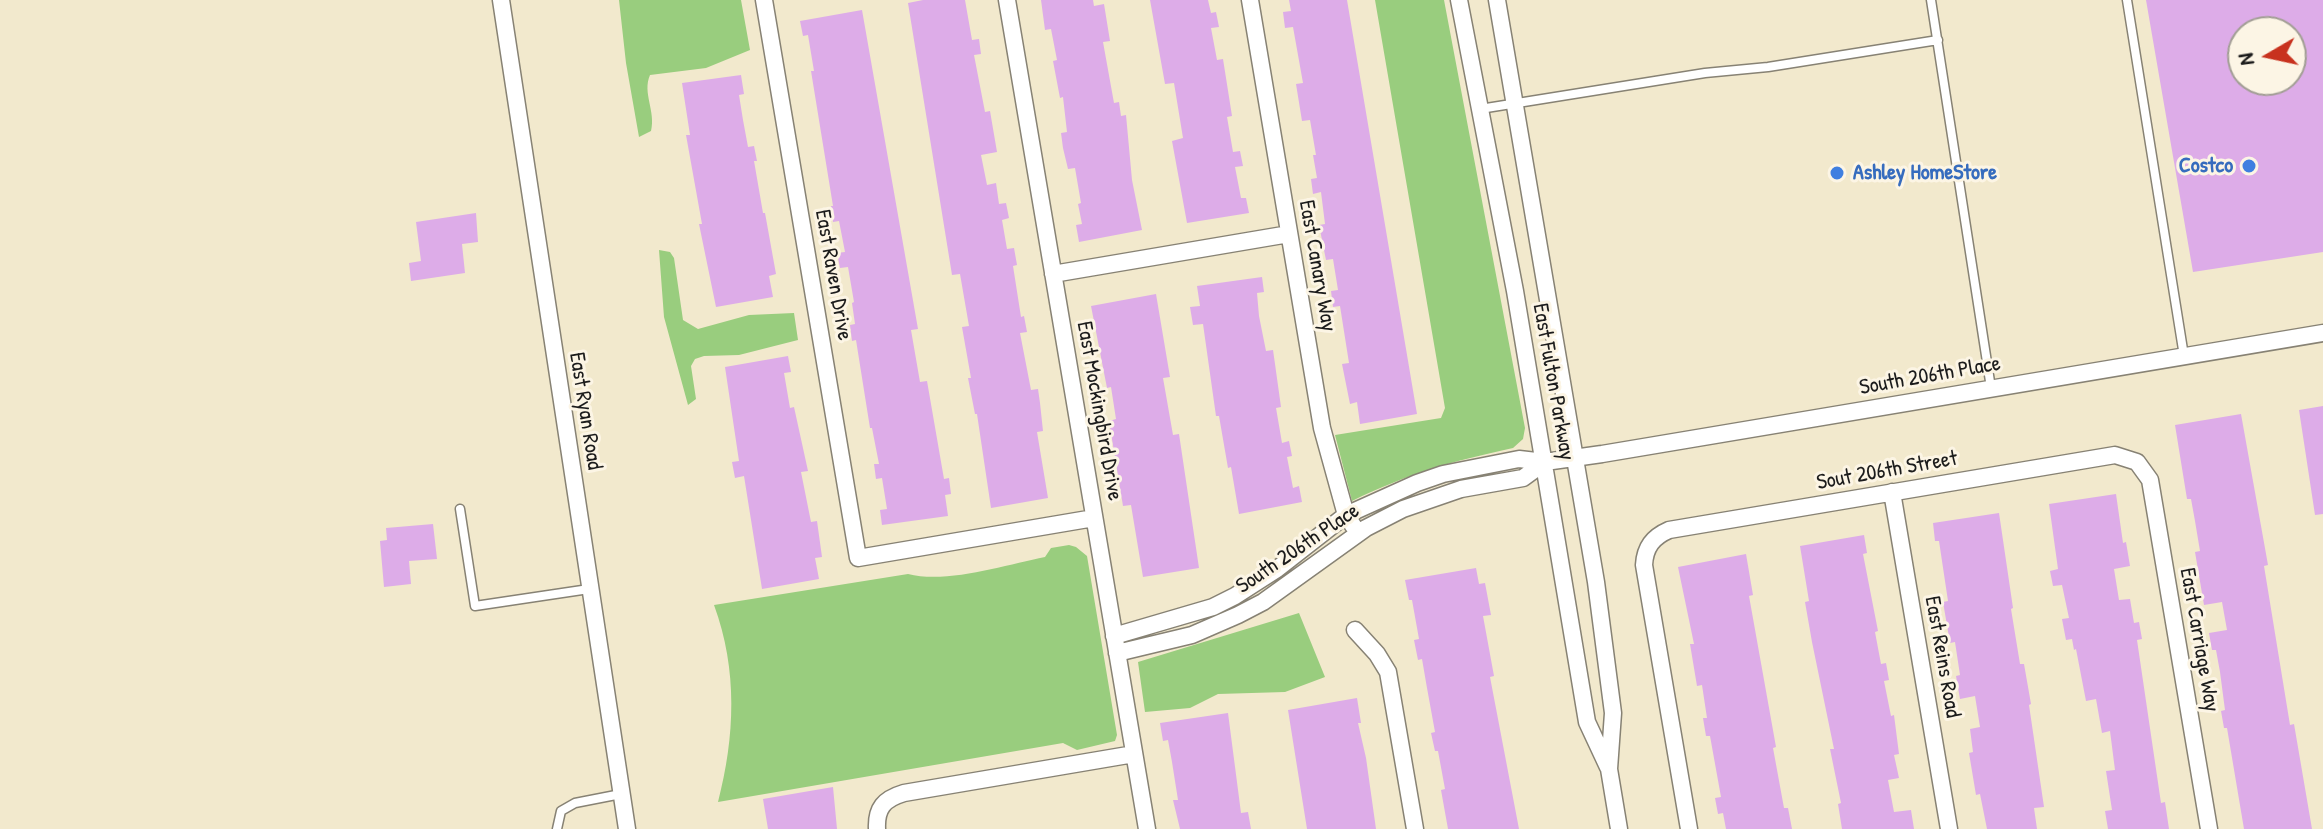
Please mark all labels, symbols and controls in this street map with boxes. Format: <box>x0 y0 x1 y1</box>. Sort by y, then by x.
north arrow <box>2227 16 2307 96</box>
text: N <box>2230 51 2261 68</box>
place label: Costco <box>2179 153 2233 179</box>
marker: Costco <box>2240 157 2258 175</box>
place label: Ashley HomeStore <box>1853 160 1997 186</box>
marker: Ashley HomeStore <box>1828 164 1846 182</box>
street label: East Canary Way <box>1292 198 1342 334</box>
street label: East Raven Drive <box>809 208 857 342</box>
street label: East Fulton Parkway <box>1526 302 1580 462</box>
street label: East Mockingbird Drive <box>1070 319 1128 503</box>
street label: East Ryan Road <box>563 350 607 472</box>
street label: South 206th Place <box>1857 351 2003 401</box>
street label: Sout 206th Street <box>1815 446 1959 496</box>
street label: South 206th Place <box>1231 498 1365 600</box>
street label: East Carriage Way <box>2173 566 2225 714</box>
street label: East Reins Road <box>1918 594 1966 720</box>

